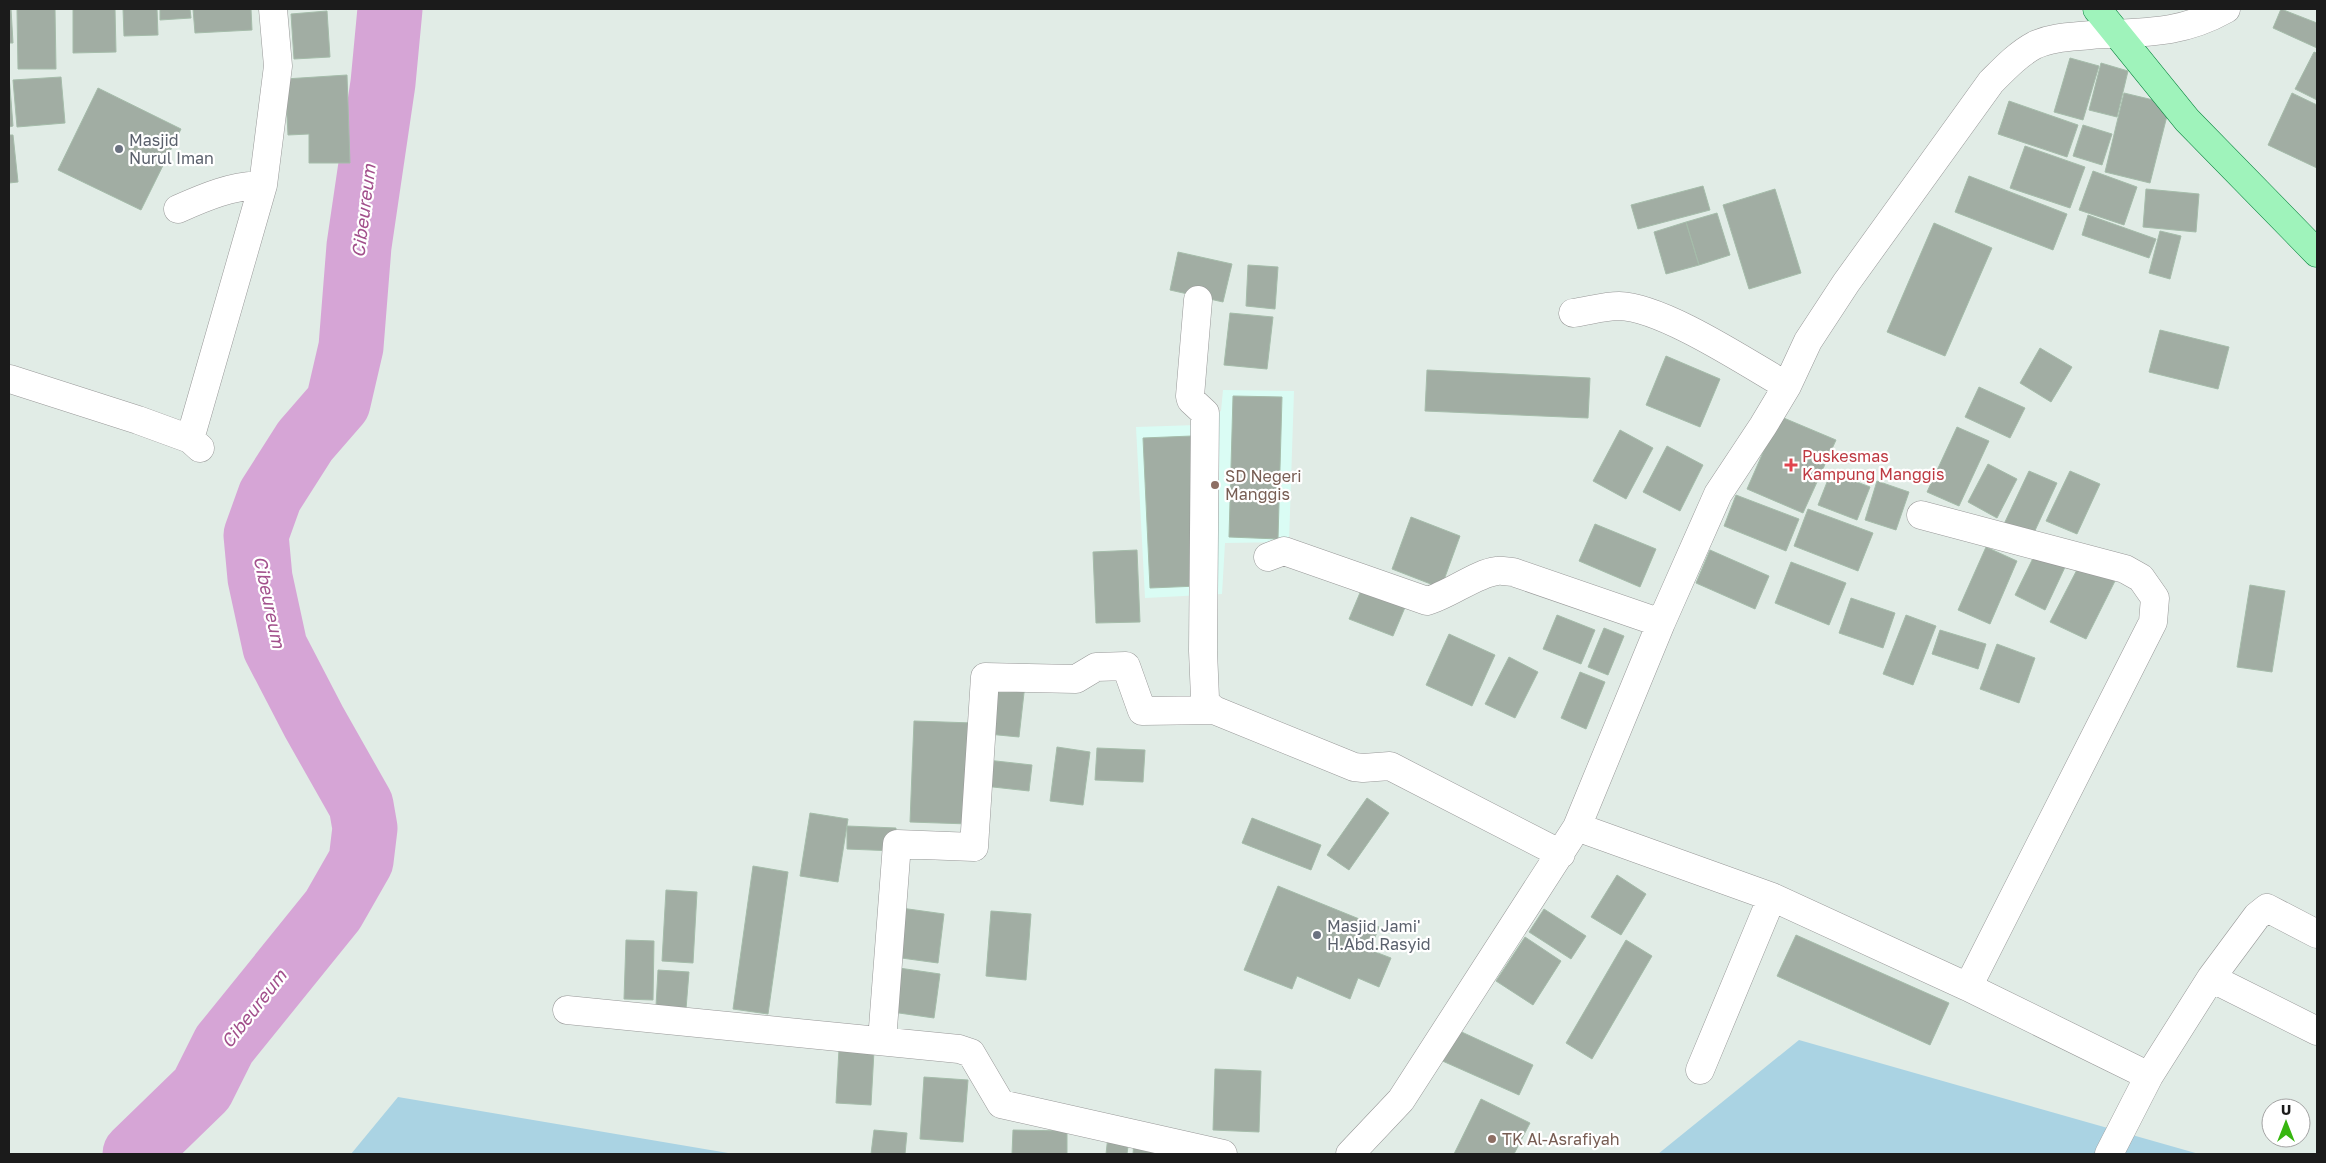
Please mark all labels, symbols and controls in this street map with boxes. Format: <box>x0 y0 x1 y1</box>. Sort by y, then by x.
place label: Masjid Nurul Iman <box>129 130 214 168</box>
marker: Masjid Nurul Iman <box>113 143 125 155</box>
water label: Cibeureum <box>346 162 380 259</box>
place label: Puskesmas Kampung Manggis <box>1802 446 1944 484</box>
marker: Puskesmas Kampung Manggis <box>1784 458 1798 472</box>
place label: SD Negeri Manggis <box>1225 466 1302 504</box>
marker: SD Negeri Manggis <box>1209 479 1221 491</box>
water label: Cibeureum <box>249 554 291 651</box>
place label: Masjid Jami' H.Abd.Rasyid <box>1327 916 1431 954</box>
marker: Masjid Jami' H.Abd.Rasyid <box>1311 929 1323 941</box>
water label: Cibeureum <box>216 964 291 1052</box>
north arrow <box>2261 1098 2311 1148</box>
text: U <box>2281 1101 2291 1118</box>
place label: TK Al-Asrafiyah <box>1502 1129 1620 1149</box>
marker: TK Al-Asrafiyah <box>1486 1133 1498 1145</box>

